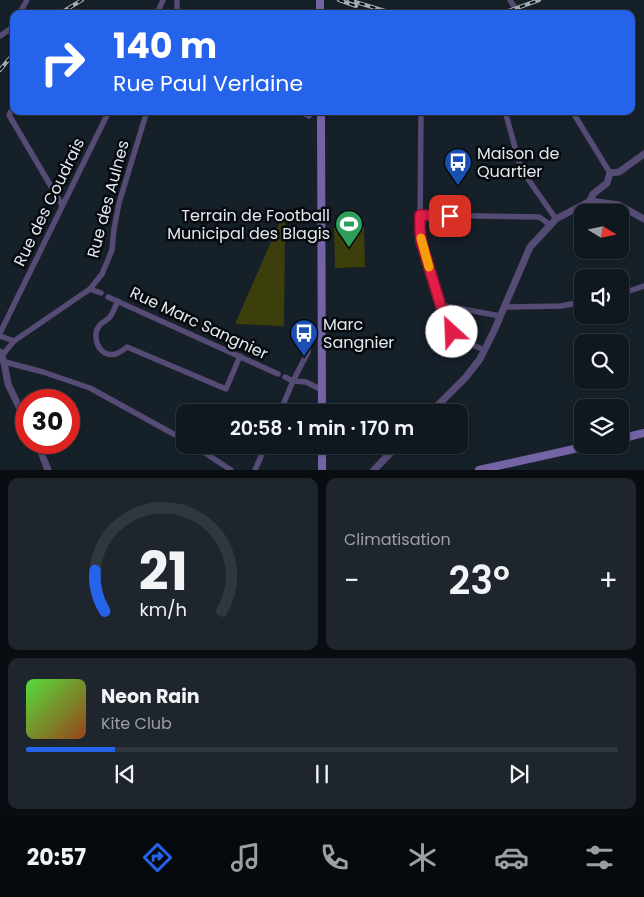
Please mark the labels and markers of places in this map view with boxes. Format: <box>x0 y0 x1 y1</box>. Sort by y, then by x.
place label: Maison de Quartier <box>477 142 559 183</box>
bus stop icon: Maison de Quartier <box>443 147 473 186</box>
pin <box>429 195 471 237</box>
place label: Terrain de Football Municipal des Blagis <box>167 204 330 245</box>
sports icon: Terrain de Football Municipal des Blagis <box>334 209 364 248</box>
place label: Marc Sangnier <box>323 313 394 354</box>
bus stop icon: Marc Sangnier <box>289 318 319 357</box>

